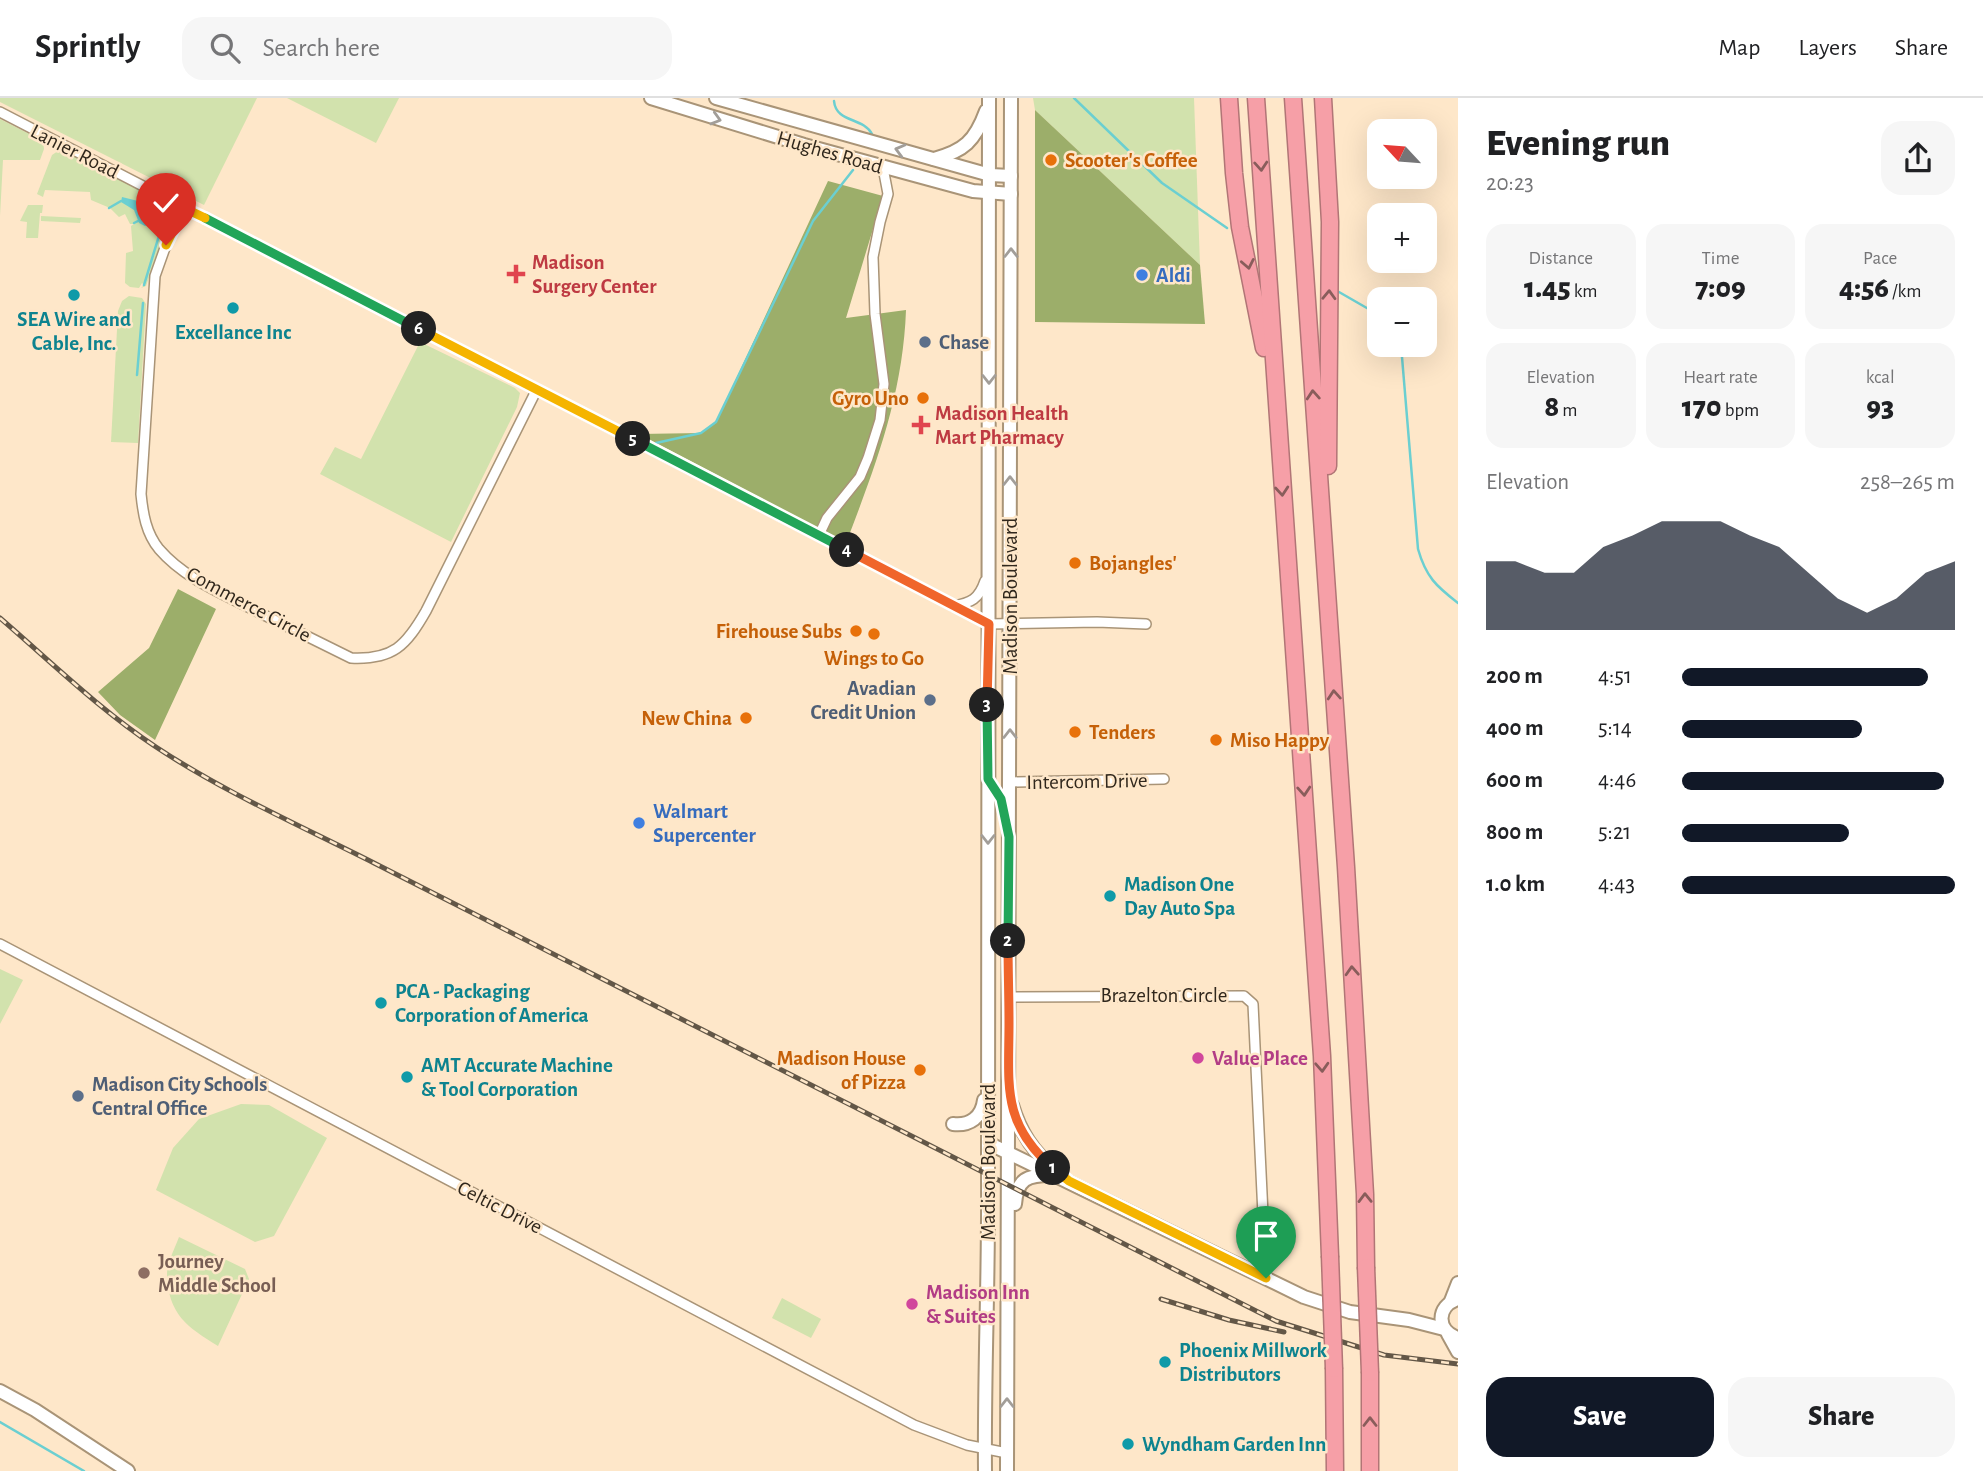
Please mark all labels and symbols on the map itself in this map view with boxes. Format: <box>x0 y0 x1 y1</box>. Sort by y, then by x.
one-way arrow <box>710 111 722 126</box>
north arrow <box>1367 119 1437 189</box>
street label: Lanier Road <box>27 120 122 183</box>
street label: Hughes Road <box>775 127 885 178</box>
one-way arrow <box>895 144 907 158</box>
place label: Scooter's Coffee <box>1065 150 1198 171</box>
marker: Scooter's Coffee <box>1043 152 1059 168</box>
one-way arrow <box>1253 161 1268 172</box>
pin <box>136 173 196 245</box>
one-way arrow <box>1003 248 1019 258</box>
place label: Madison Surgery Center <box>532 252 657 297</box>
one-way arrow <box>1239 258 1254 270</box>
marker: Madison Surgery Center <box>506 264 526 284</box>
place label: Aldi <box>1156 265 1191 286</box>
marker: Aldi <box>1134 267 1150 283</box>
marker: SEA Wire and Cable, Inc. <box>66 287 82 303</box>
one-way arrow <box>1321 289 1337 300</box>
marker: Excellance Inc <box>225 300 241 316</box>
place label: SEA Wire and Cable, Inc. <box>17 309 131 354</box>
pin: 6 <box>402 312 436 346</box>
place label: Excellance Inc <box>175 322 291 343</box>
place label: Chase <box>939 332 989 353</box>
marker: Chase <box>917 334 933 350</box>
one-way arrow <box>981 374 997 384</box>
place label: Gyro Uno <box>832 388 909 409</box>
one-way arrow <box>1306 389 1321 400</box>
marker: Gyro Uno <box>915 390 931 406</box>
place label: Madison Health Mart Pharmacy <box>935 403 1069 448</box>
marker: Madison Health Mart Pharmacy <box>913 417 929 433</box>
pin: 5 <box>616 422 650 456</box>
one-way arrow <box>1003 475 1018 486</box>
one-way arrow <box>1275 486 1290 497</box>
street label: Madison Boulevard <box>1000 517 1021 674</box>
pin: 4 <box>830 532 864 568</box>
place label: Bojangles' <box>1089 553 1177 574</box>
marker: Bojangles' <box>1067 555 1083 571</box>
street label: Commerce Circle <box>183 563 314 646</box>
place label: Firehouse Subs <box>716 621 842 642</box>
marker: Firehouse Subs <box>848 623 864 639</box>
marker: Wings to Go <box>866 626 882 642</box>
place label: Wings to Go <box>824 648 924 669</box>
place label: Avadian Credit Union <box>810 678 916 723</box>
pin: 3 <box>970 688 1004 722</box>
one-way arrow <box>1327 690 1342 701</box>
marker: Avadian Credit Union <box>922 692 938 708</box>
place label: New China <box>641 708 732 729</box>
marker: New China <box>738 710 754 726</box>
place label: Tenders <box>1089 722 1156 743</box>
marker: Tenders <box>1067 724 1083 740</box>
one-way arrow <box>1002 729 1018 739</box>
place label: Miso Happy <box>1230 730 1330 751</box>
marker: Miso Happy <box>1208 732 1224 748</box>
street label: Intercom Drive <box>1026 770 1148 793</box>
one-way arrow <box>1296 786 1311 797</box>
place label: Walmart Supercenter <box>653 801 756 846</box>
marker: Walmart Supercenter <box>631 815 647 831</box>
one-way arrow <box>980 834 996 845</box>
place label: Madison One Day Auto Spa <box>1124 874 1235 919</box>
marker: Madison One Day Auto Spa <box>1102 888 1118 904</box>
pin: 2 <box>990 924 1026 958</box>
one-way arrow <box>1345 966 1360 977</box>
place label: PCA - Packaging Corporation of America <box>395 981 589 1026</box>
street label: Brazelton Circle <box>1100 985 1228 1006</box>
marker: PCA - Packaging Corporation of America <box>373 995 389 1011</box>
place label: Madison House of Pizza <box>777 1048 906 1093</box>
place label: Value Place <box>1212 1048 1308 1069</box>
marker: Value Place <box>1190 1050 1206 1066</box>
place label: AMT Accurate Machine & Tool Corporation <box>421 1055 613 1100</box>
marker: Madison House of Pizza <box>912 1062 928 1078</box>
one-way arrow <box>1315 1062 1330 1073</box>
marker: AMT Accurate Machine & Tool Corporation <box>399 1069 415 1085</box>
place label: Madison City Schools Central Office <box>92 1074 267 1119</box>
street label: Madison Boulevard <box>978 1083 999 1240</box>
marker: Madison City Schools Central Office <box>70 1088 86 1104</box>
pin: 1 <box>1036 1150 1070 1186</box>
street label: Celtic Drive <box>454 1177 546 1238</box>
one-way arrow <box>1357 1193 1373 1203</box>
pin <box>1236 1206 1296 1278</box>
place label: Journey Middle School <box>158 1251 277 1296</box>
marker: Journey Middle School <box>136 1265 152 1281</box>
place label: Madison Inn & Suites <box>926 1282 1030 1327</box>
marker: Madison Inn & Suites <box>904 1296 920 1312</box>
place label: Phoenix Millwork Distributors <box>1179 1340 1328 1385</box>
marker: Phoenix Millwork Distributors <box>1157 1354 1173 1370</box>
one-way arrow <box>999 1397 1015 1408</box>
one-way arrow <box>1362 1416 1378 1427</box>
place label: Wyndham Garden Inn <box>1142 1434 1326 1455</box>
marker: Wyndham Garden Inn <box>1120 1436 1136 1452</box>

